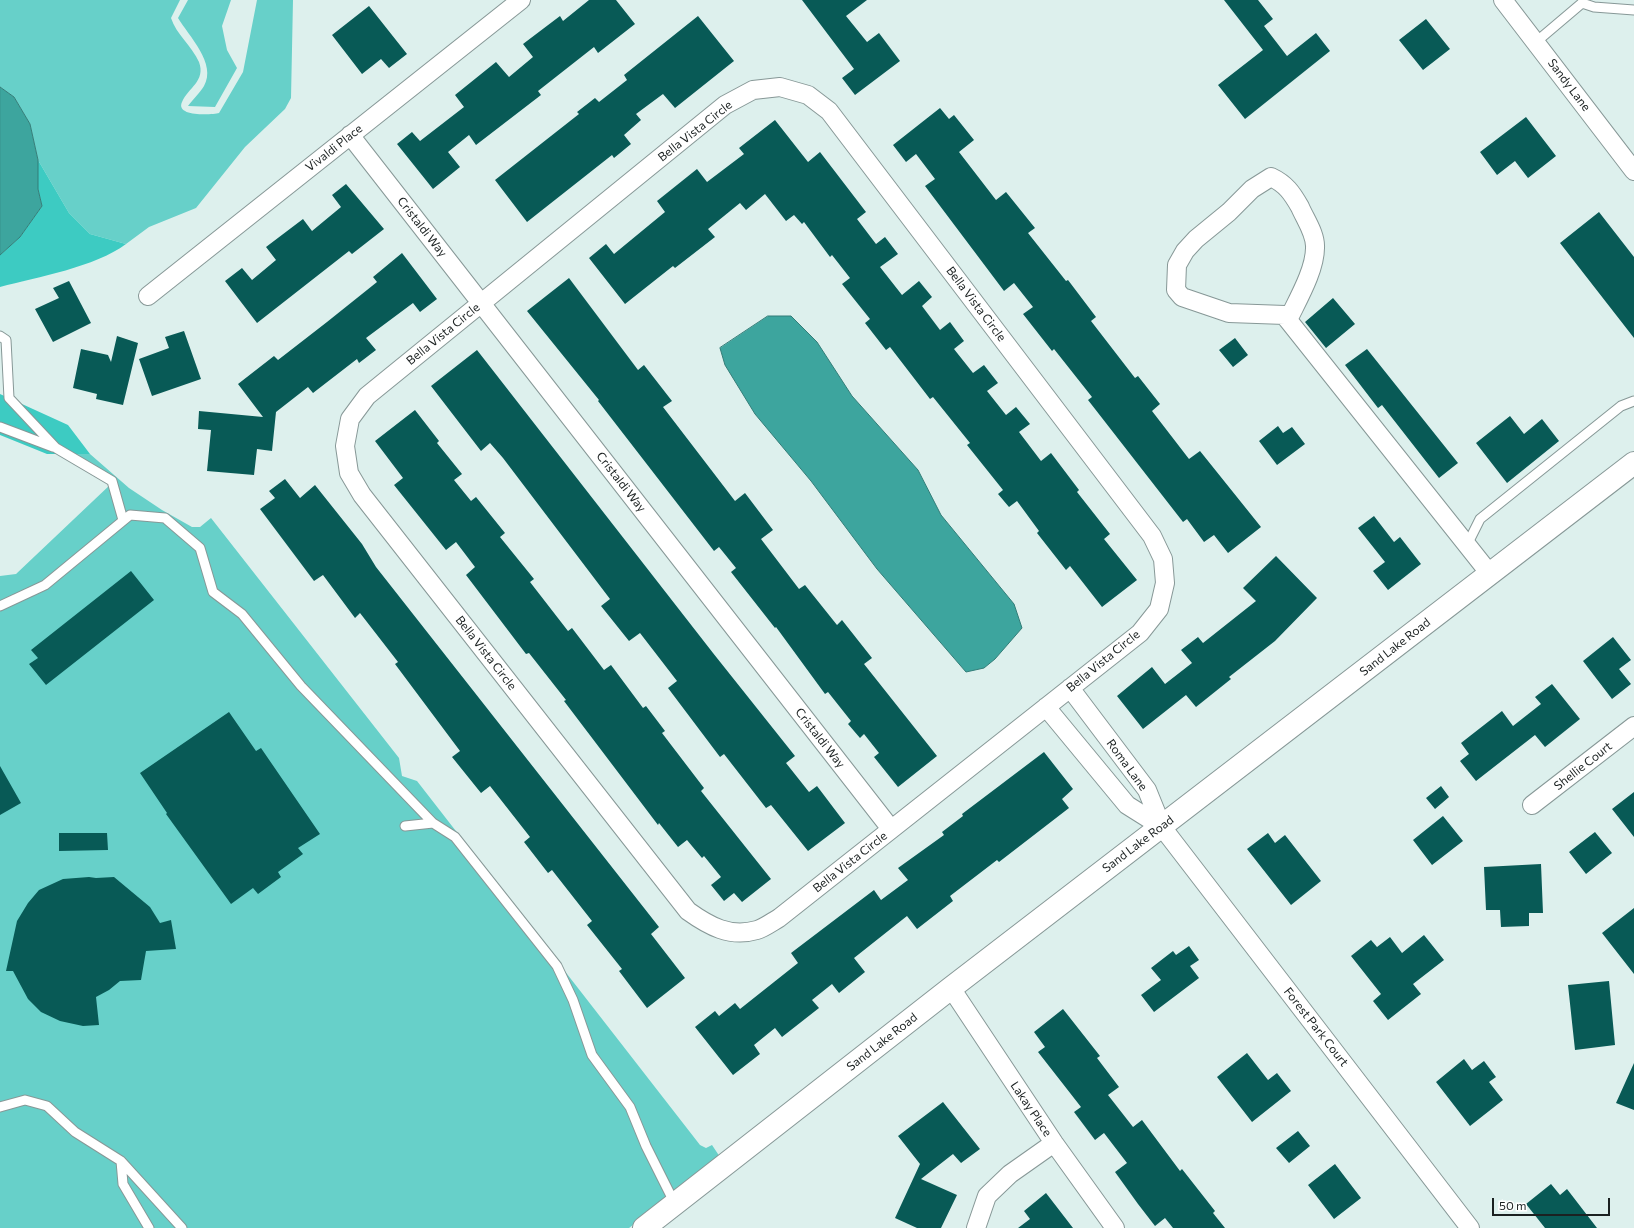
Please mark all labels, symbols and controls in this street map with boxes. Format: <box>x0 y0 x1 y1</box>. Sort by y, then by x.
street label: Sandy Lane <box>1545 56 1593 114</box>
street label: Bella Vista Circle <box>655 98 735 164</box>
street label: Vivaldi Place <box>303 121 365 175</box>
street label: Cristaldi Way <box>394 194 450 260</box>
street label: Bella Vista Circle <box>943 264 1009 344</box>
street label: Bella Vista Circle <box>403 300 483 368</box>
street label: Cristaldi Way <box>593 449 649 515</box>
street label: Bella Vista Circle <box>453 613 519 693</box>
street label: Sand Lake Road <box>1357 615 1433 679</box>
street label: Bella Vista Circle <box>1063 627 1143 695</box>
street label: Cristaldi Way <box>792 705 848 771</box>
street label: Roma Lane <box>1103 736 1151 794</box>
street label: Shellie Court <box>1551 739 1615 793</box>
street label: Sand Lake Road <box>1100 813 1176 875</box>
street label: Bella Vista Circle <box>810 829 890 895</box>
street label: Forest Park Court <box>1281 985 1351 1069</box>
street label: Sand Lake Road <box>844 1010 920 1074</box>
street label: Lakay Place <box>1007 1079 1055 1139</box>
scale bar <box>1494 1190 1612 1216</box>
text: 50 m <box>1499 1198 1527 1212</box>

